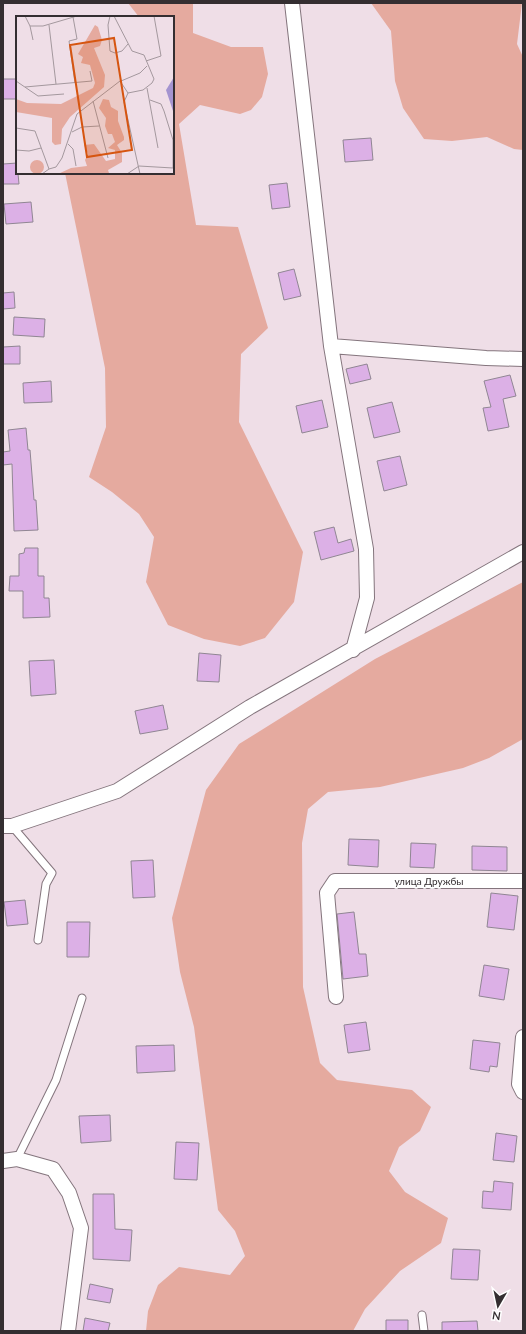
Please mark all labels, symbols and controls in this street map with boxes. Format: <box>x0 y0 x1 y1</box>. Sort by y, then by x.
inset map <box>16 16 174 174</box>
street label: улица Дружбы <box>394 875 464 887</box>
north arrow <box>478 1286 518 1326</box>
text: N <box>491 1309 502 1323</box>

